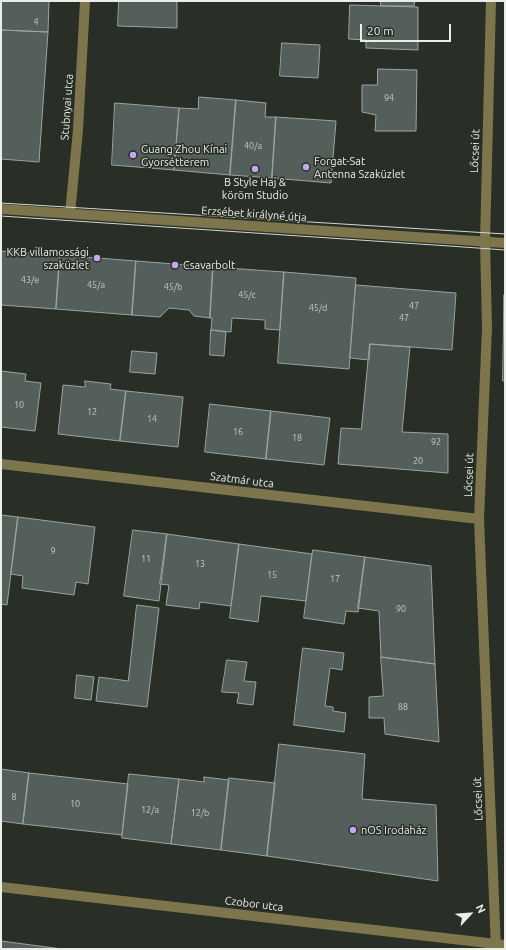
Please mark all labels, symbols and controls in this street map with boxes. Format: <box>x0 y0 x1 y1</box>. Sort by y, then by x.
scale bar <box>362 16 453 42</box>
house number: 4 <box>33 17 39 27</box>
text: 20 m <box>367 24 394 37</box>
street label: Stubnyai utca <box>58 73 76 141</box>
house number: 94 <box>384 93 394 103</box>
street label: Lőcsei út <box>468 129 482 173</box>
house number: 40/a <box>244 141 262 151</box>
place label: Guang Zhou Kínai Gyorsétterem <box>141 142 227 168</box>
marker: Guang Zhou Kínai Gyorsétterem <box>128 150 138 160</box>
place label: Forgat-Sat Antenna Szaküzlet <box>314 154 405 180</box>
marker: Forgat-Sat Antenna Szaküzlet <box>301 162 311 172</box>
marker: B Style Haj & köröm Studio <box>250 164 260 174</box>
place label: B Style Haj & köröm Studio <box>222 175 288 201</box>
street label: Erzsébet királyné útja <box>201 204 307 224</box>
place label: KKB villamossági szaküzlet <box>6 245 89 271</box>
marker: KKB villamossági szaküzlet <box>92 253 102 263</box>
place label: Csavarbolt <box>183 258 235 272</box>
marker: Csavarbolt <box>170 260 180 270</box>
house number: 43/e <box>21 275 39 285</box>
house number: 45/a <box>87 280 105 290</box>
house number: 45/b <box>164 282 182 292</box>
house number: 45/c <box>238 290 256 300</box>
house number: 47 <box>409 301 419 311</box>
house number: 45/d <box>309 303 327 313</box>
house number: 47 <box>399 313 409 323</box>
house number: 10 <box>14 400 24 410</box>
house number: 12 <box>87 407 97 417</box>
house number: 14 <box>147 414 157 424</box>
house number: 16 <box>233 427 243 437</box>
house number: 18 <box>292 433 302 443</box>
house number: 92 <box>431 437 441 447</box>
street label: Lőcsei út <box>462 453 476 497</box>
house number: 20 <box>413 456 423 466</box>
street label: Szatmár utca <box>209 470 275 490</box>
house number: 9 <box>50 546 56 556</box>
house number: 11 <box>141 554 151 564</box>
house number: 13 <box>195 559 205 569</box>
house number: 15 <box>267 570 277 580</box>
house number: 17 <box>330 574 340 584</box>
house number: 90 <box>396 604 406 614</box>
house number: 88 <box>398 702 408 712</box>
street label: Lőcsei út <box>471 777 485 821</box>
house number: 8 <box>11 792 17 802</box>
house number: 10 <box>70 799 80 809</box>
house number: 12/a <box>141 805 159 815</box>
house number: 12/b <box>191 808 209 818</box>
place label: nOS Irodaház <box>361 823 427 837</box>
marker: nOS Irodaház <box>348 825 358 835</box>
street label: Czobor utca <box>224 894 284 914</box>
north arrow <box>450 894 490 934</box>
text: N <box>474 902 488 915</box>

